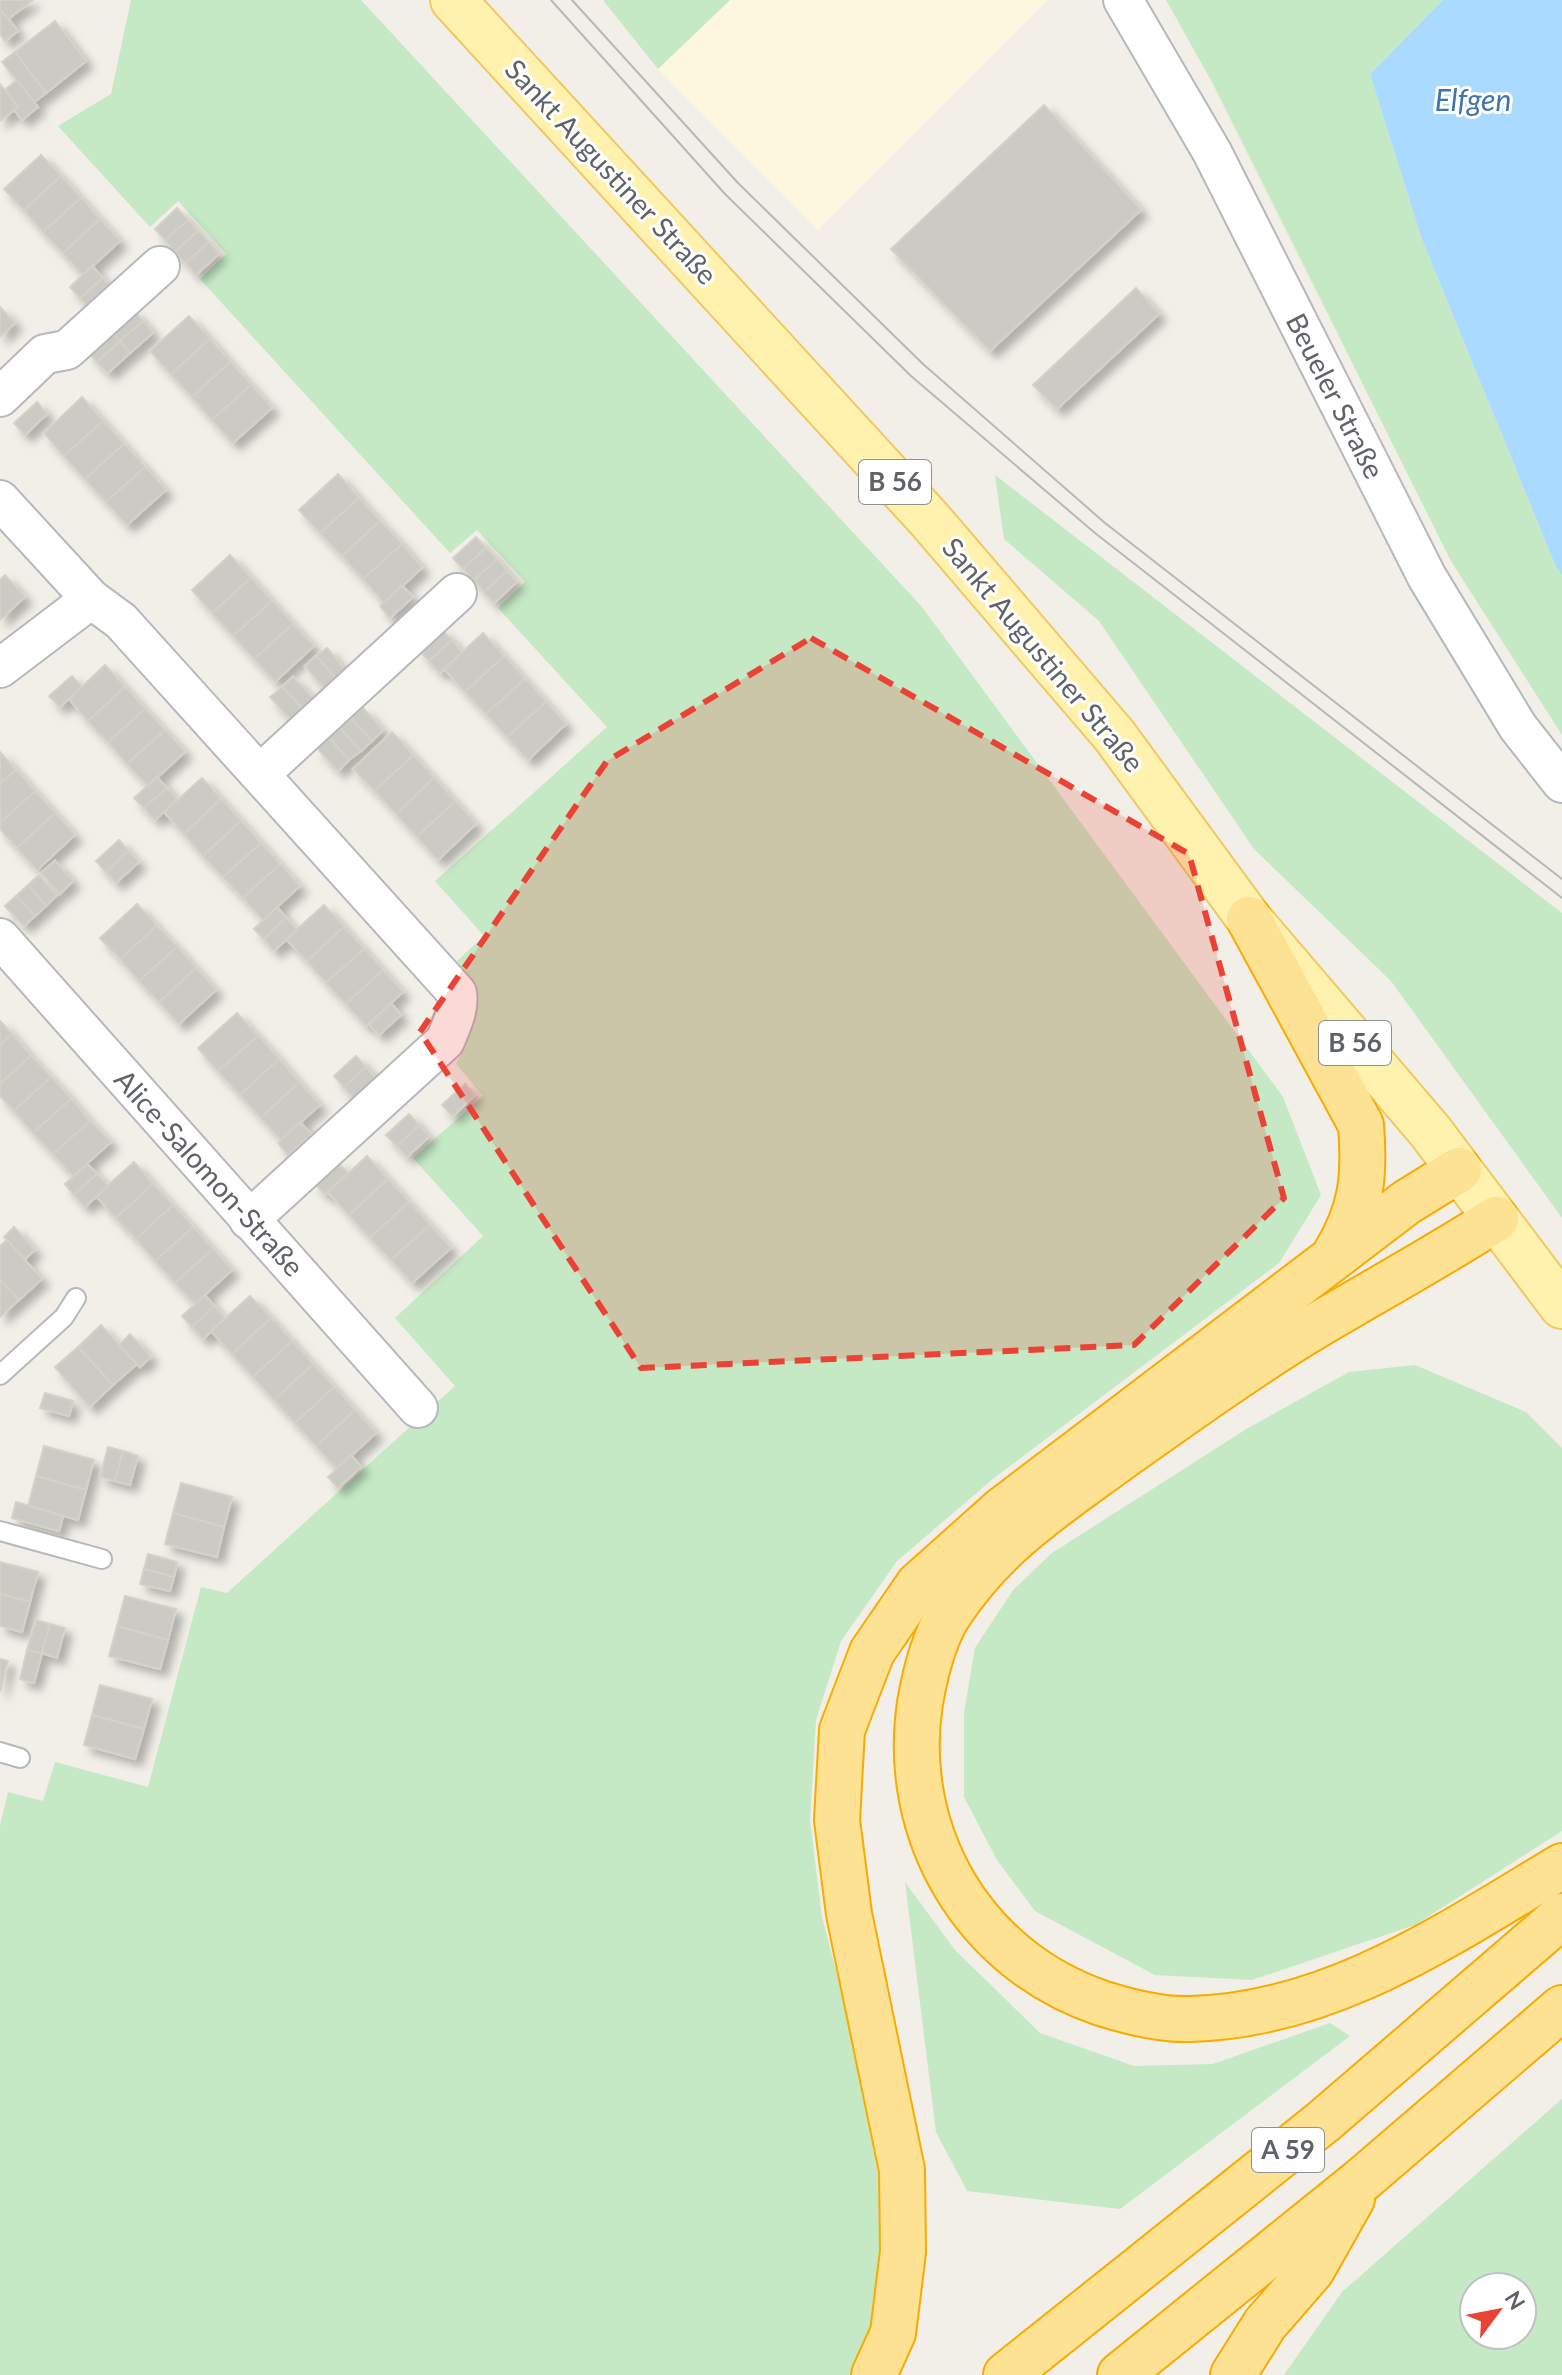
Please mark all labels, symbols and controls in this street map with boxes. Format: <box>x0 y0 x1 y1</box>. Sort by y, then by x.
street label: Sankt Augustiner Straße <box>499 52 725 291</box>
water label: Elfgen <box>1435 81 1511 117</box>
street label: Beueler Straße <box>1280 307 1392 484</box>
road number: B 56 <box>859 460 931 504</box>
street label: Sankt Augustiner Straße <box>936 530 1152 778</box>
road number: B 56 <box>1319 1021 1391 1065</box>
street label: Alice-Salomon-Straße <box>108 1062 311 1283</box>
road number: A 59 <box>1252 2128 1324 2172</box>
north arrow <box>1458 2271 1538 2351</box>
text: N <box>1499 2286 1531 2314</box>

